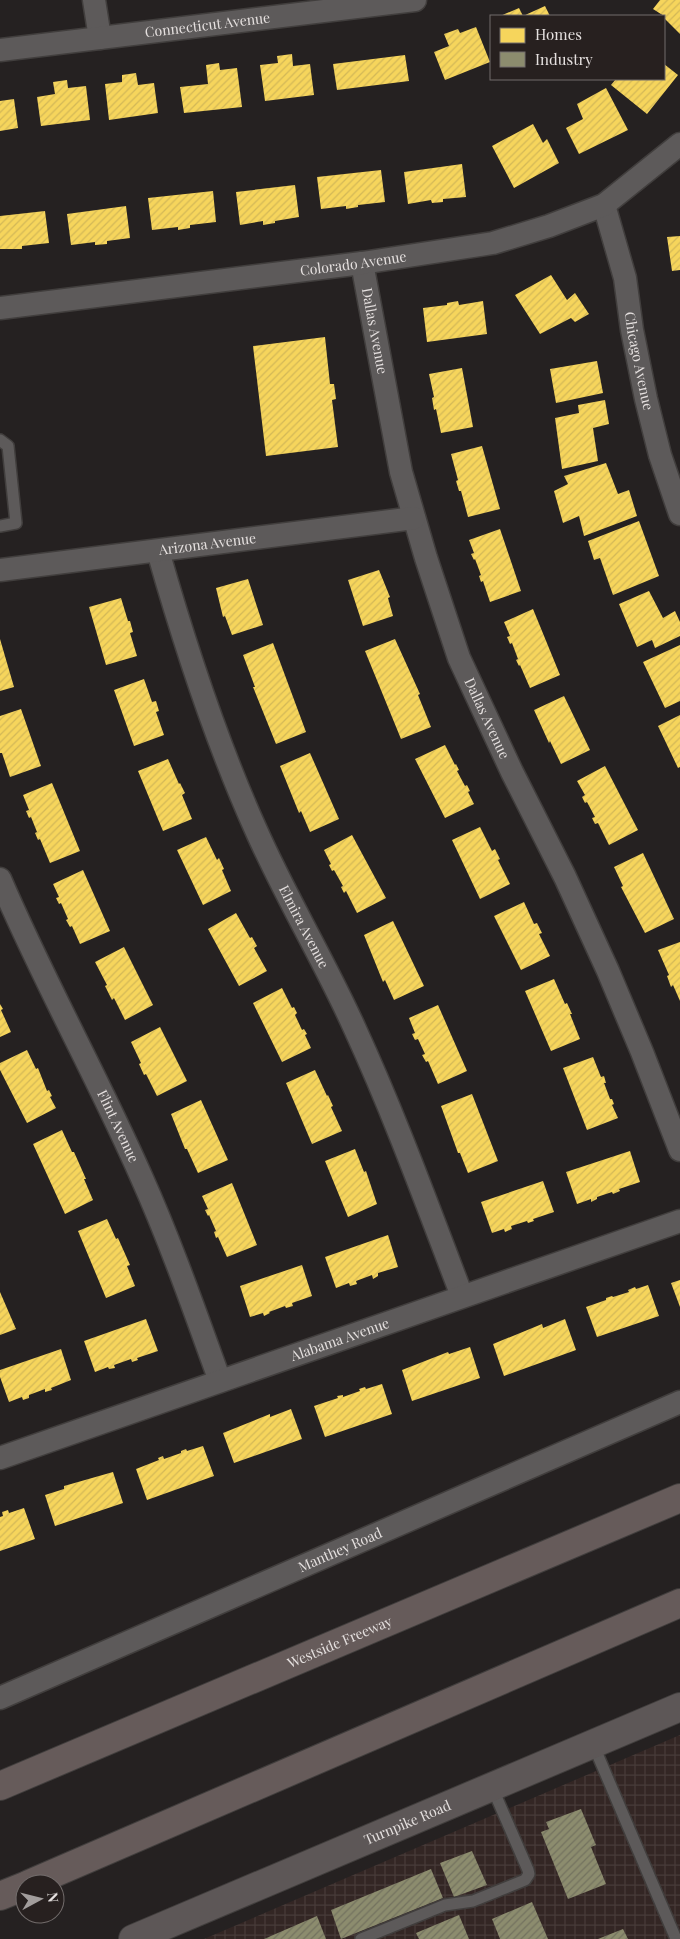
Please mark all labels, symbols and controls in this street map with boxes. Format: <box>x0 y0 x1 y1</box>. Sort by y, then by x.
street label: Connecticut Avenue <box>144 8 271 41</box>
legend <box>490 15 665 80</box>
text: Homes <box>535 24 582 44</box>
text: Industry <box>535 49 593 69</box>
street label: Colorado Avenue <box>299 246 408 280</box>
street label: Dallas Avenue <box>358 286 393 376</box>
street label: Chicago Avenue <box>621 310 658 412</box>
street label: Arizona Avenue <box>157 528 257 559</box>
street label: Dallas Avenue <box>460 674 515 762</box>
street label: Elmira Avenue <box>275 882 334 971</box>
street label: Flint Avenue <box>93 1086 144 1165</box>
street label: Alabama Avenue <box>287 1313 392 1365</box>
street label: Manthey Road <box>295 1523 385 1576</box>
street label: Westside Freeway <box>283 1611 395 1673</box>
street label: Turnpike Road <box>361 1795 453 1849</box>
north arrow <box>15 1874 65 1924</box>
text: N <box>43 1891 63 1904</box>

